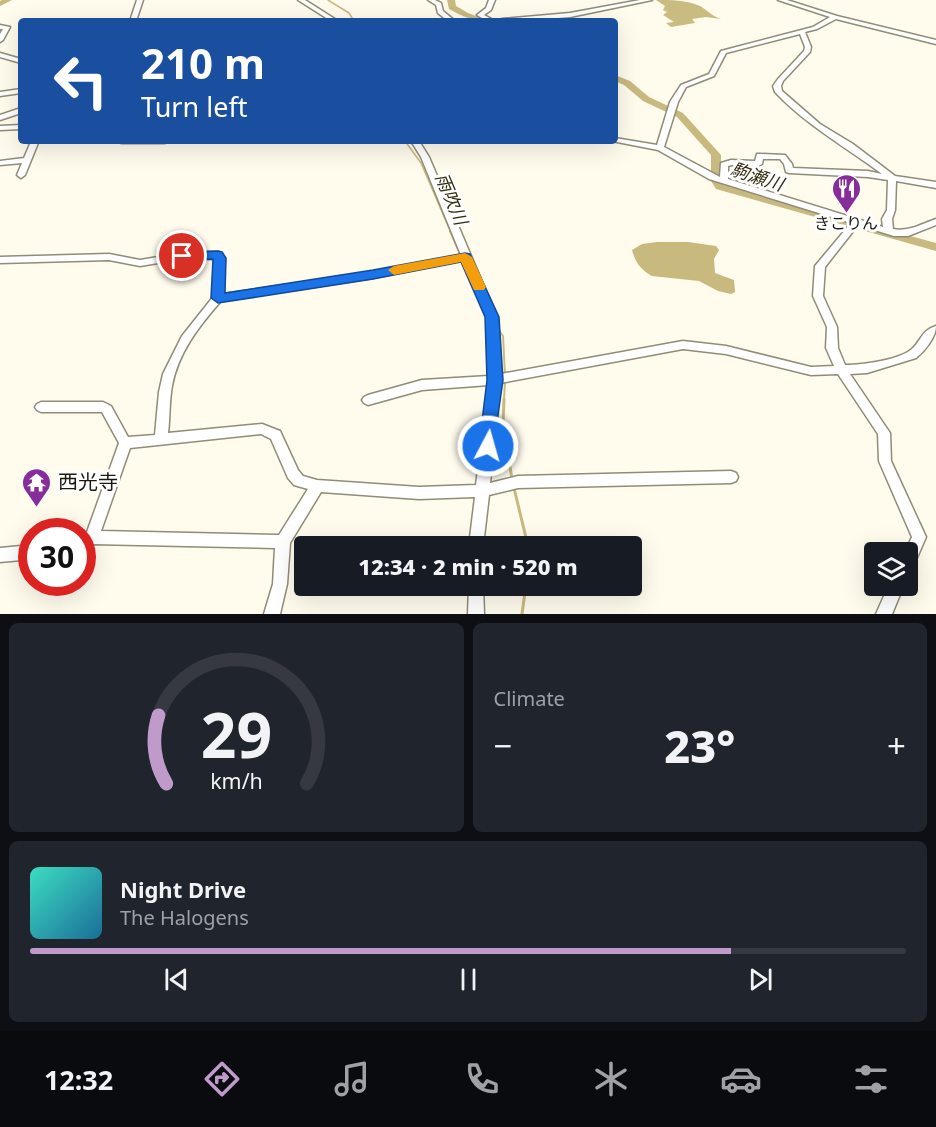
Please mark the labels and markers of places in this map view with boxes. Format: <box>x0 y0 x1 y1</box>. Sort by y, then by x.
restaurant icon: きこりん <box>830 172 862 214</box>
place label: きこりん <box>814 212 878 234</box>
pin <box>156 230 207 281</box>
temple icon: 西光寺 <box>21 466 53 508</box>
place label: 西光寺 <box>58 468 118 495</box>

